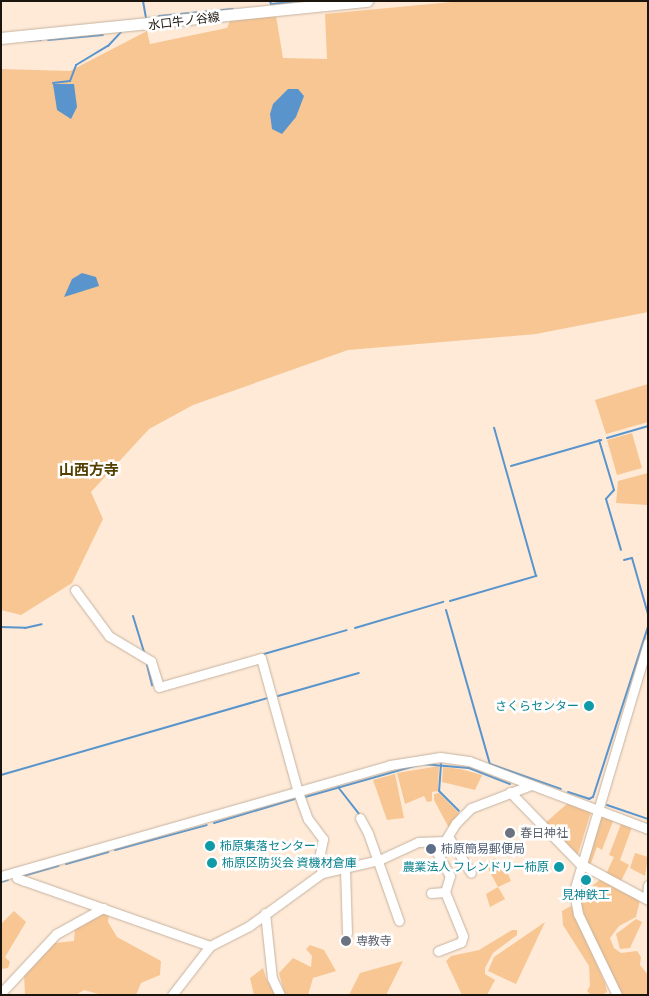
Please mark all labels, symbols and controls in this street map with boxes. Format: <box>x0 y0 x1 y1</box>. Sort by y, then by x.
street label: 水口牛ノ谷線 <box>147 9 221 33</box>
district label: 山西方寺 <box>59 461 119 479</box>
place label: さくらセンター <box>495 699 579 713</box>
marker: さくらセンター <box>583 700 595 712</box>
place label: 春日神社 <box>520 826 568 840</box>
marker: 春日神社 <box>504 827 516 839</box>
place label: 柿原集落センター <box>220 839 316 853</box>
marker: 柿原集落センター <box>204 840 216 852</box>
place label: 柿原簡易郵便局 <box>441 842 525 856</box>
marker: 柿原簡易郵便局 <box>425 843 437 855</box>
place label: 柿原区防災会 資機材倉庫 <box>222 856 356 870</box>
marker: 柿原区防災会 資機材倉庫 <box>206 857 218 869</box>
place label: 農業法人 フレンドリー柿原 <box>403 860 549 874</box>
marker: 農業法人 フレンドリー柿原 <box>553 861 565 873</box>
marker: 見神鉄工 <box>580 874 592 886</box>
place label: 見神鉄工 <box>562 888 610 902</box>
place label: 専教寺 <box>356 934 392 948</box>
marker: 専教寺 <box>340 935 352 947</box>

